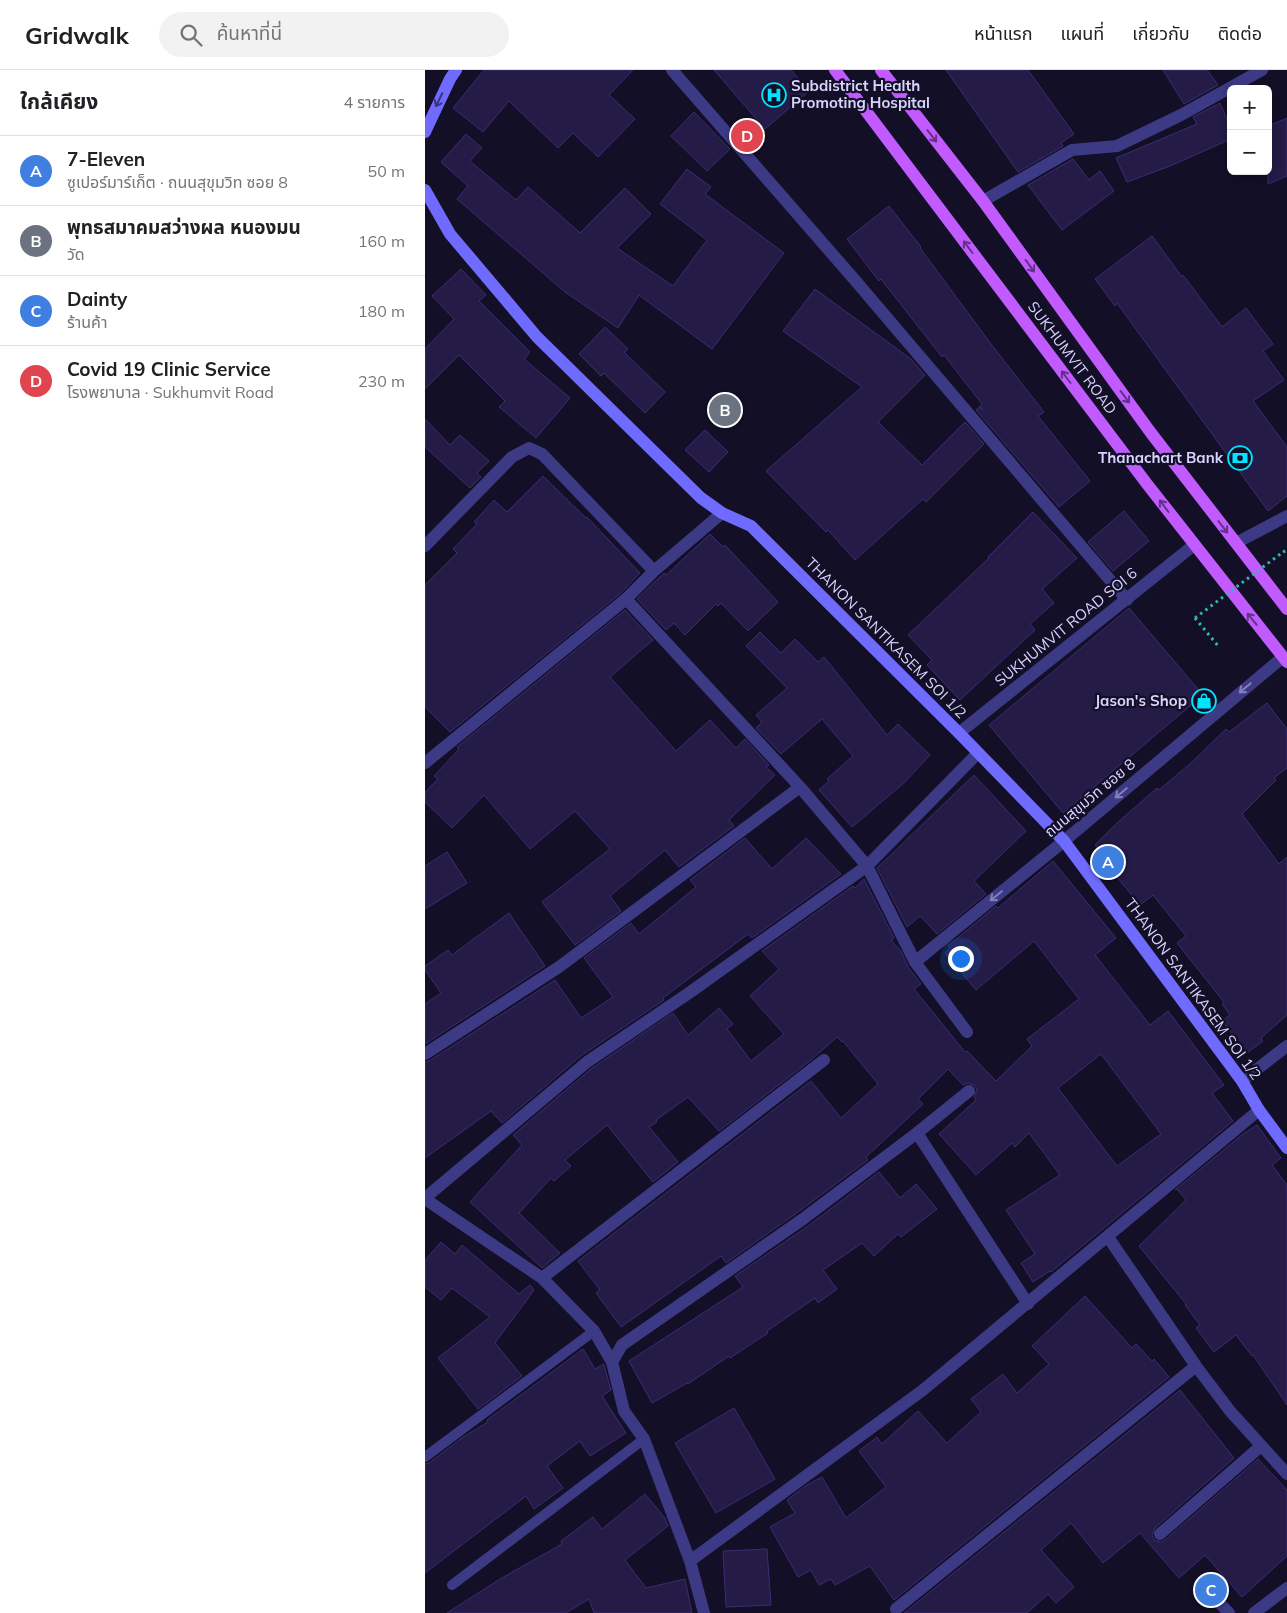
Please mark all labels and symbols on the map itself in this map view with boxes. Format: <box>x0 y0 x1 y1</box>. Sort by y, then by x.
place label: Subdistrict Health Promoting Hospital <box>791 76 930 112</box>
hospital icon: Subdistrict Health Promoting Hospital <box>761 82 787 108</box>
one-way arrow <box>434 93 444 108</box>
pin: D <box>731 117 763 155</box>
one-way arrow <box>927 129 938 142</box>
one-way arrow <box>963 241 974 254</box>
one-way arrow <box>1025 259 1035 273</box>
street label: SUKHUMVIT ROAD <box>1024 298 1121 418</box>
one-way arrow <box>1061 370 1071 384</box>
one-way arrow <box>1120 390 1130 404</box>
pin: B <box>709 391 741 429</box>
bank icon: Thanachart Bank <box>1227 445 1253 471</box>
place label: Thanachart Bank <box>1098 448 1224 467</box>
one-way arrow <box>1159 499 1169 513</box>
one-way arrow <box>1218 520 1229 533</box>
street label: THANON SANTIKASEM SOI 1/2 <box>802 553 971 722</box>
street label: SUKHUMVIT ROAD SOI 6 <box>991 563 1141 690</box>
one-way arrow <box>1247 612 1258 625</box>
one-way arrow <box>1239 682 1252 694</box>
shop icon: Jason's Shop <box>1191 688 1217 714</box>
place label: Jason's Shop <box>1095 691 1187 710</box>
street label: ถนนสุขุมวิท ซอย 8 <box>1040 754 1139 841</box>
one-way arrow <box>1115 787 1128 798</box>
pin: A <box>1092 843 1124 881</box>
one-way arrow <box>990 891 1003 902</box>
street label: THANON SANTIKASEM SOI 1/2 <box>1121 894 1266 1083</box>
your location <box>948 946 974 972</box>
pin: C <box>1195 1571 1227 1609</box>

